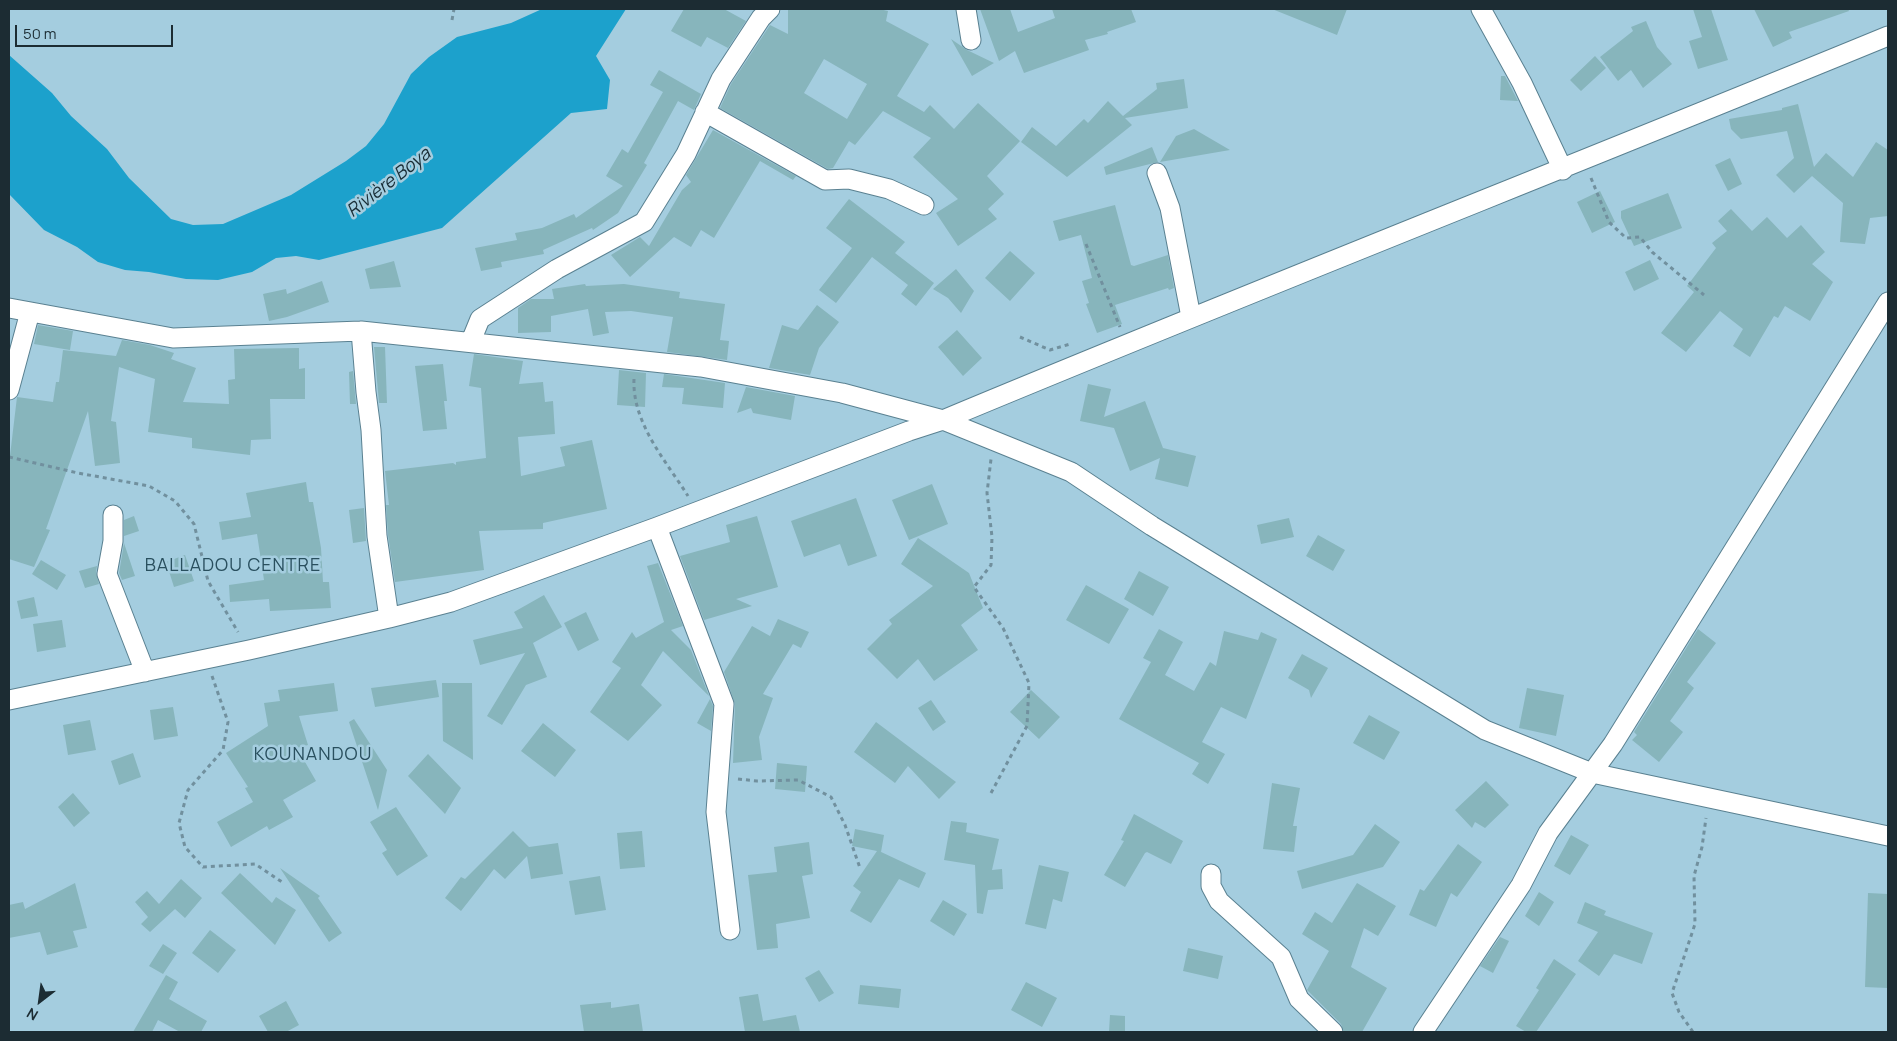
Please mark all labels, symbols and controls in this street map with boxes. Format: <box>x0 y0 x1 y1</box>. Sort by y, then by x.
scale bar <box>18 15 175 47</box>
text: 50 m <box>23 23 57 44</box>
water label: Rivière Boya <box>343 144 435 222</box>
district label: BALLADOU CENTRE <box>143 555 323 577</box>
district label: KOUNANDOU <box>253 744 373 766</box>
north arrow <box>15 976 65 1026</box>
text: N <box>23 1004 41 1025</box>

